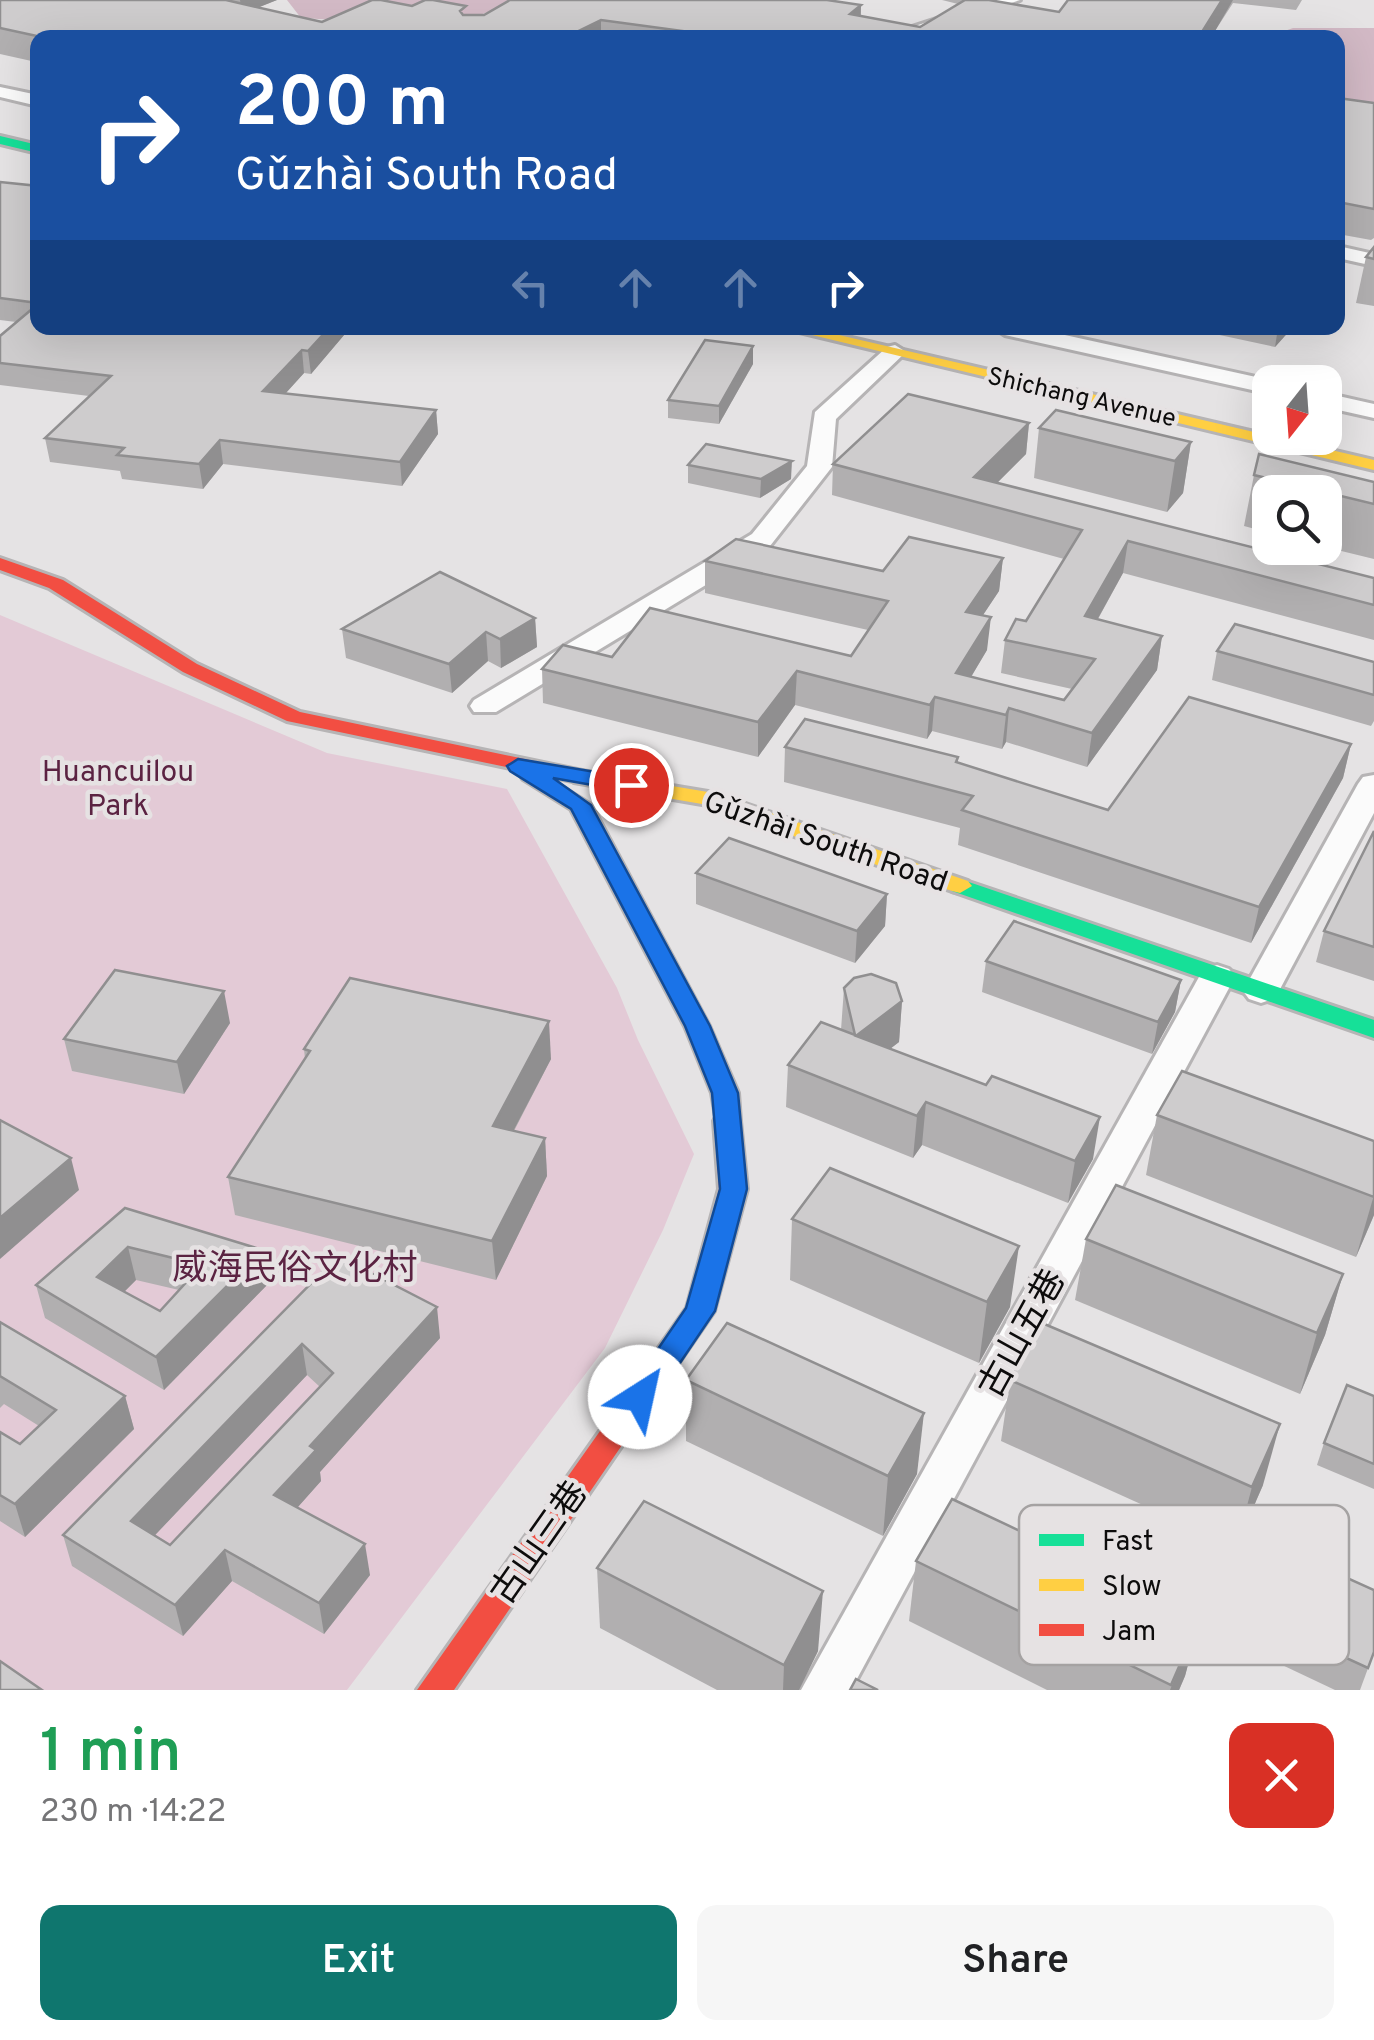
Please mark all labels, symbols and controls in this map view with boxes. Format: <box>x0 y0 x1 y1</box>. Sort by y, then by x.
text: 200 m <box>235 62 449 151</box>
icon: right <box>70 70 200 200</box>
text: Gǔzhài South Road <box>235 149 618 206</box>
icon: left <box>503 260 558 315</box>
icon: ahead <box>608 260 663 315</box>
icon: ahead <box>713 260 768 315</box>
icon: right <box>818 260 873 315</box>
street label: Shichang Avenue <box>984 362 1179 436</box>
north arrow <box>1252 365 1342 455</box>
map controls <box>1252 365 1342 565</box>
button: search <box>1252 475 1342 565</box>
pin <box>589 743 674 828</box>
park label: Huancuilou Park <box>42 755 194 826</box>
icon: arrive <box>604 758 659 813</box>
street label: Gǔzhài South Road <box>699 784 952 902</box>
park label: 威海民俗文化村 <box>172 1248 418 1292</box>
street label: 古山五巷 <box>970 1263 1077 1406</box>
position arrow <box>588 1345 692 1449</box>
street label: 古山三巷 <box>482 1474 599 1614</box>
legend <box>1019 1505 1349 1665</box>
text: Fast <box>1102 1525 1154 1561</box>
text: Slow <box>1102 1570 1161 1606</box>
text: Jam <box>1102 1615 1156 1651</box>
text: 1 min <box>40 1717 181 1793</box>
button: close <box>1229 1723 1334 1828</box>
text: 230 m · 14:22 <box>40 1793 226 1833</box>
button: Exit <box>40 1905 677 2020</box>
button: Share <box>697 1905 1334 2020</box>

